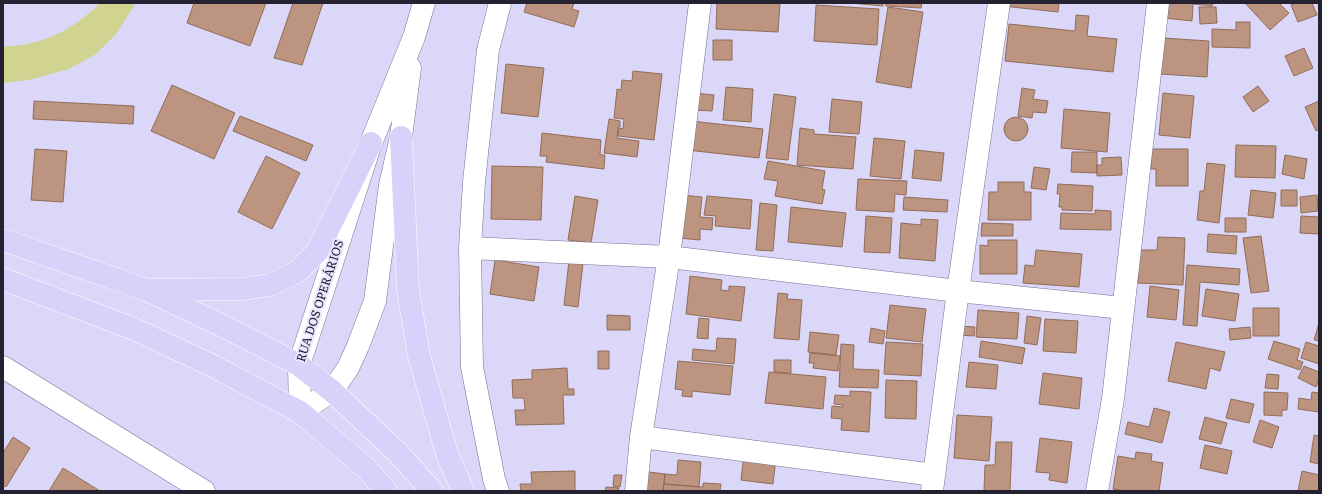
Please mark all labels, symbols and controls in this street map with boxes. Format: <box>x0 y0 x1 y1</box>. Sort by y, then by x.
street label: RUA DOS OPERÁRIOS <box>291 237 347 364</box>

